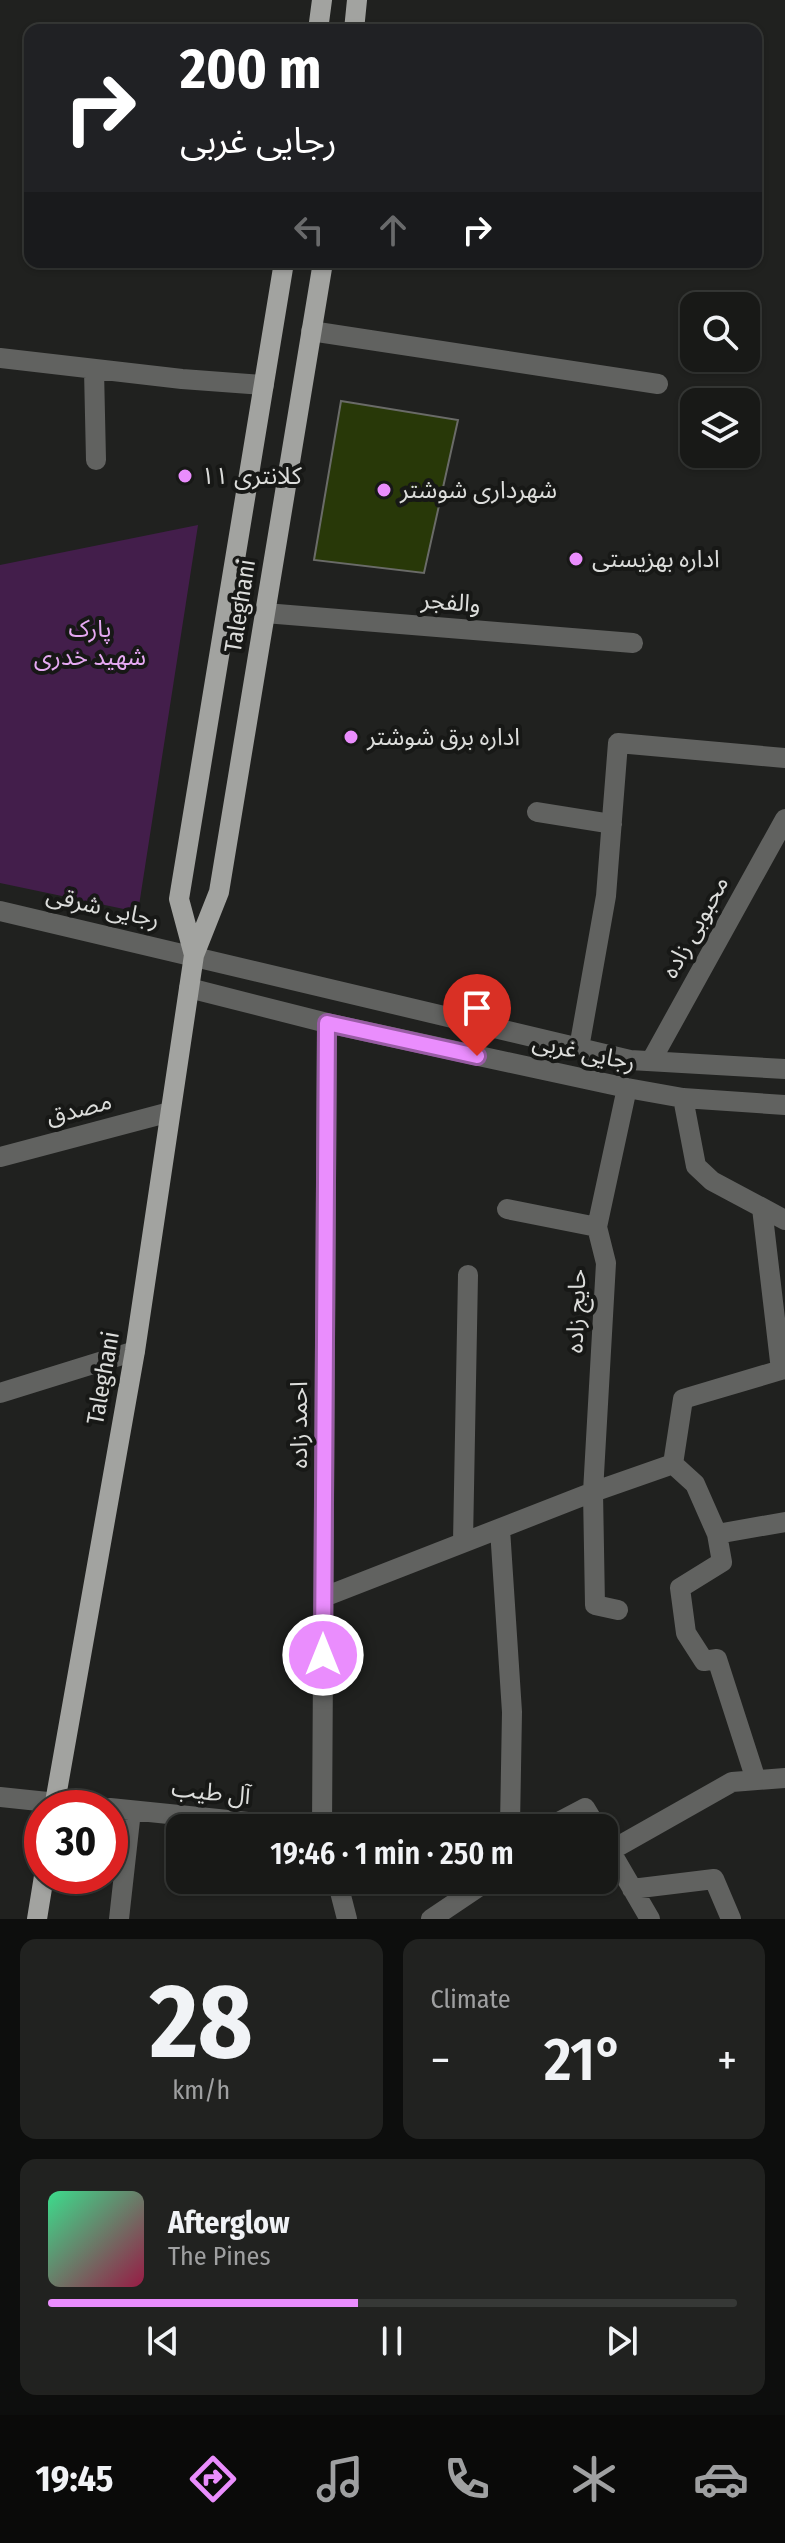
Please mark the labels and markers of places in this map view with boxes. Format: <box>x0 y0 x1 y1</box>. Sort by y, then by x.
place label: کلانتری ۱۱ <box>201 462 303 490</box>
marker: کلانتری ۱۱ <box>176 467 194 485</box>
place label: شهرداری شوشتر <box>399 476 557 504</box>
marker: شهرداری شوشتر <box>375 481 393 499</box>
place label: اداره بهزیستی <box>592 545 720 573</box>
marker: اداره بهزیستی <box>567 550 585 568</box>
place label: اداره برق شوشتر <box>366 723 520 751</box>
marker: اداره برق شوشتر <box>342 728 360 746</box>
pin <box>443 974 511 1056</box>

